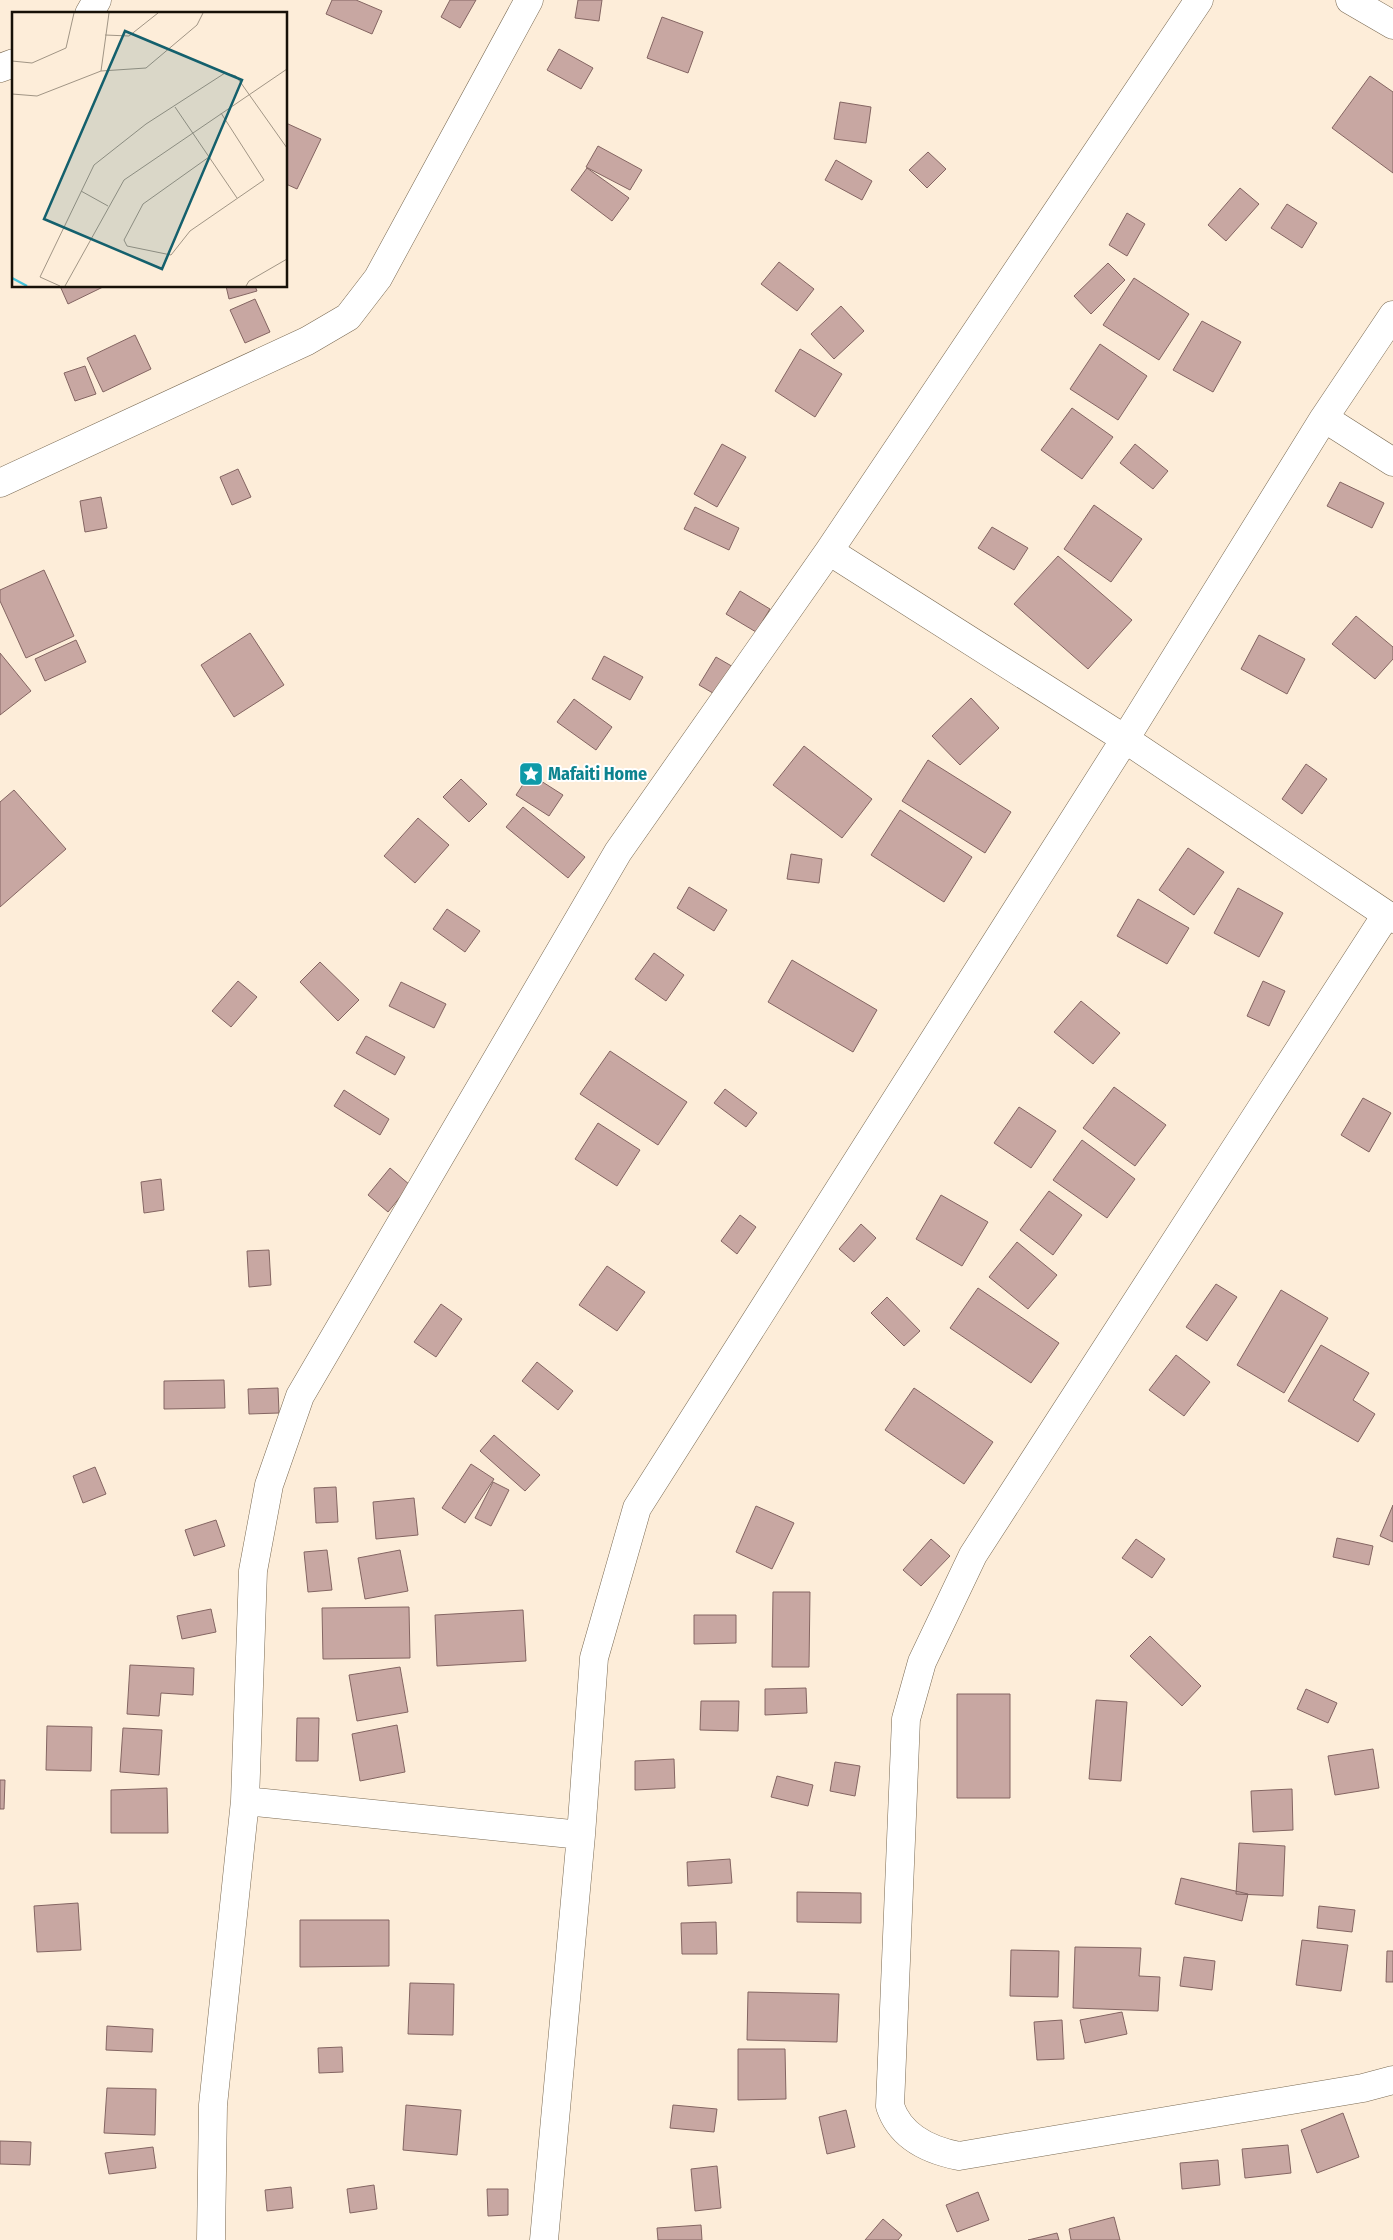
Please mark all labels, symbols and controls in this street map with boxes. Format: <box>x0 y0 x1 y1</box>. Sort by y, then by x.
inset map <box>12 12 288 288</box>
place icon: Mafaiti Home <box>518 761 544 787</box>
place label: Mafaiti Home <box>548 763 647 785</box>

